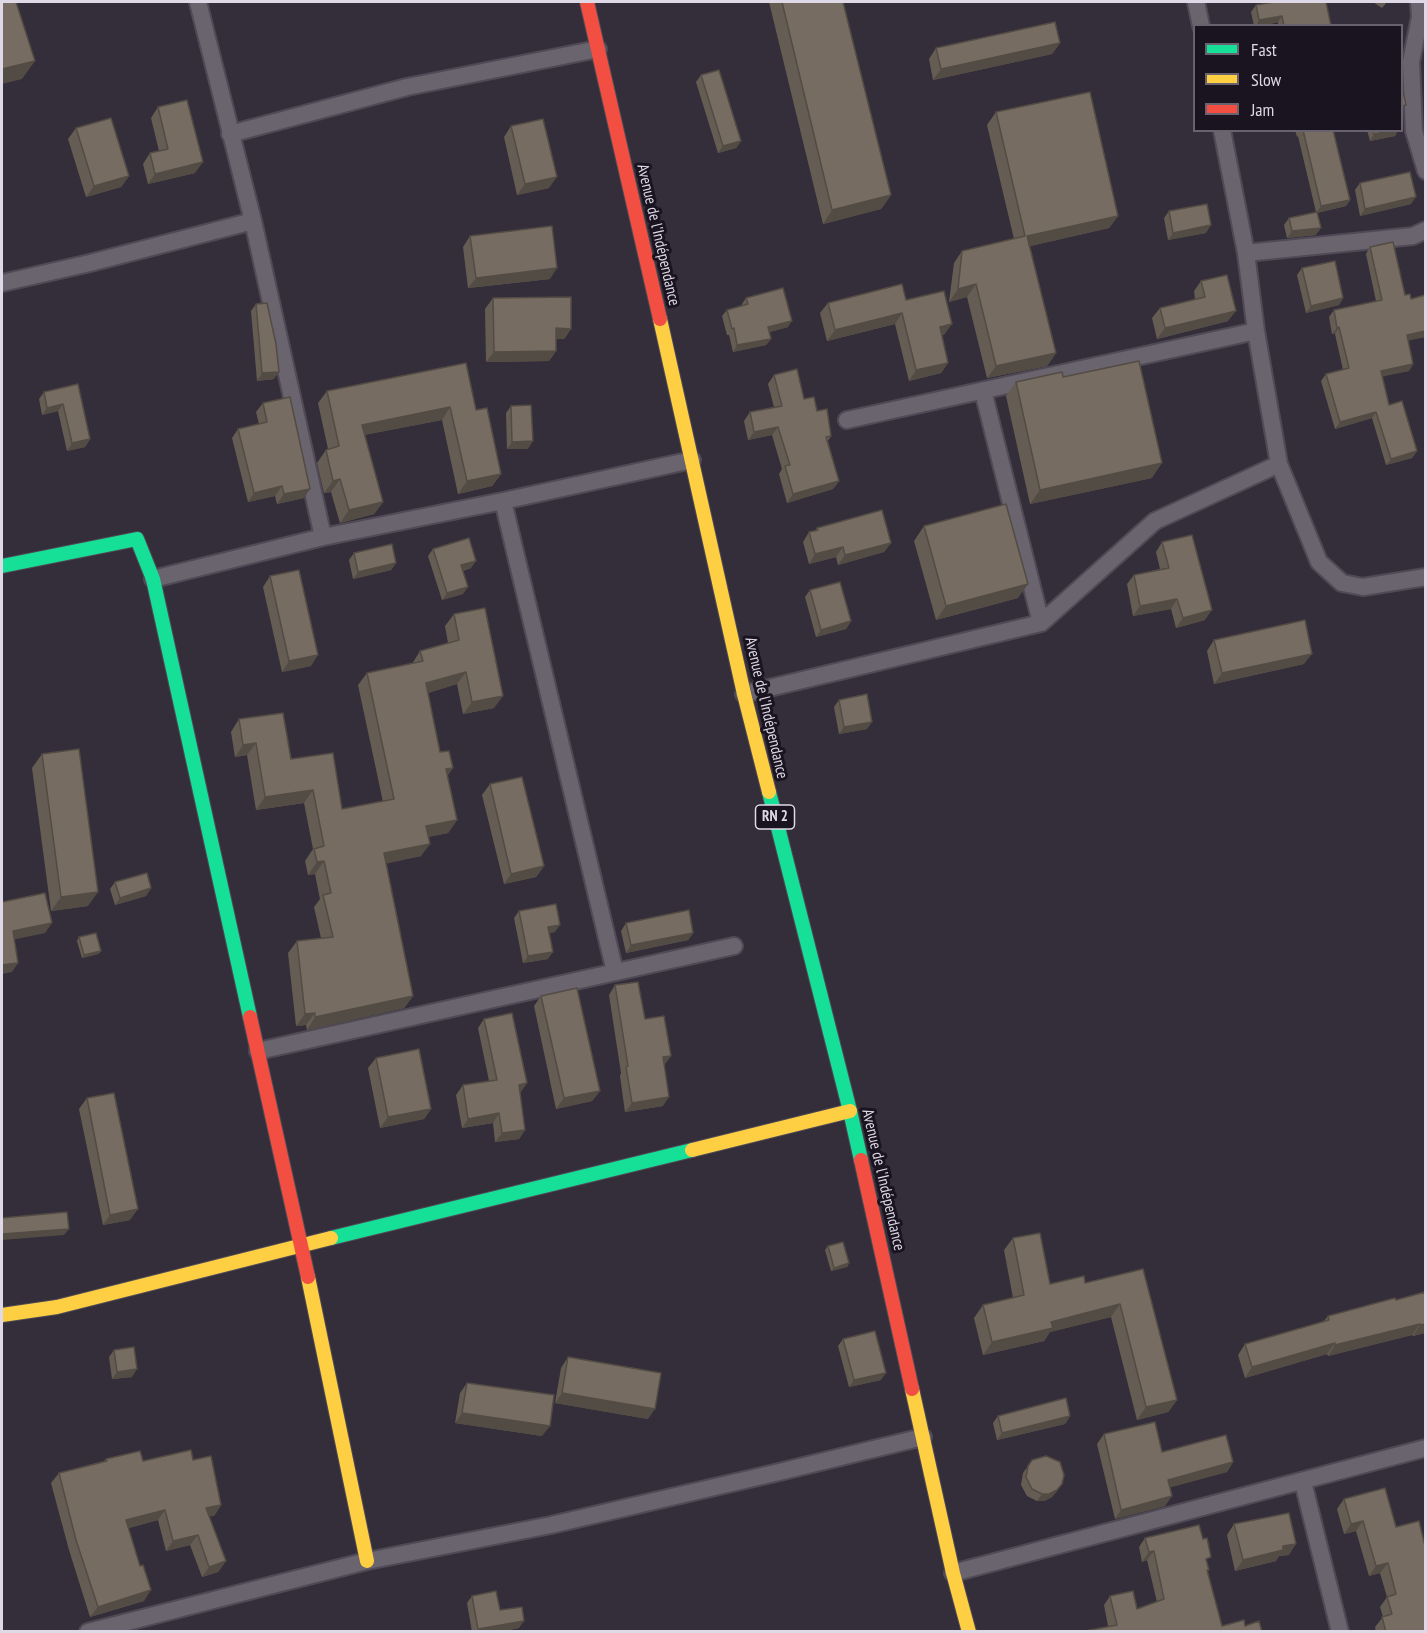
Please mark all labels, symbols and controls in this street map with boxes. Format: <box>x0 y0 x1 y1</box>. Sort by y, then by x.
legend <box>1193 24 1403 132</box>
text: Fast <box>1251 38 1277 61</box>
text: Slow <box>1251 68 1281 91</box>
text: Jam <box>1251 98 1274 121</box>
street label: Avenue de l'Indépendance <box>632 162 684 308</box>
street label: Avenue de l'Indépendance <box>740 635 792 781</box>
road number: RN 2 <box>756 805 794 829</box>
street label: Avenue de l'Indépendance <box>857 1107 909 1253</box>

